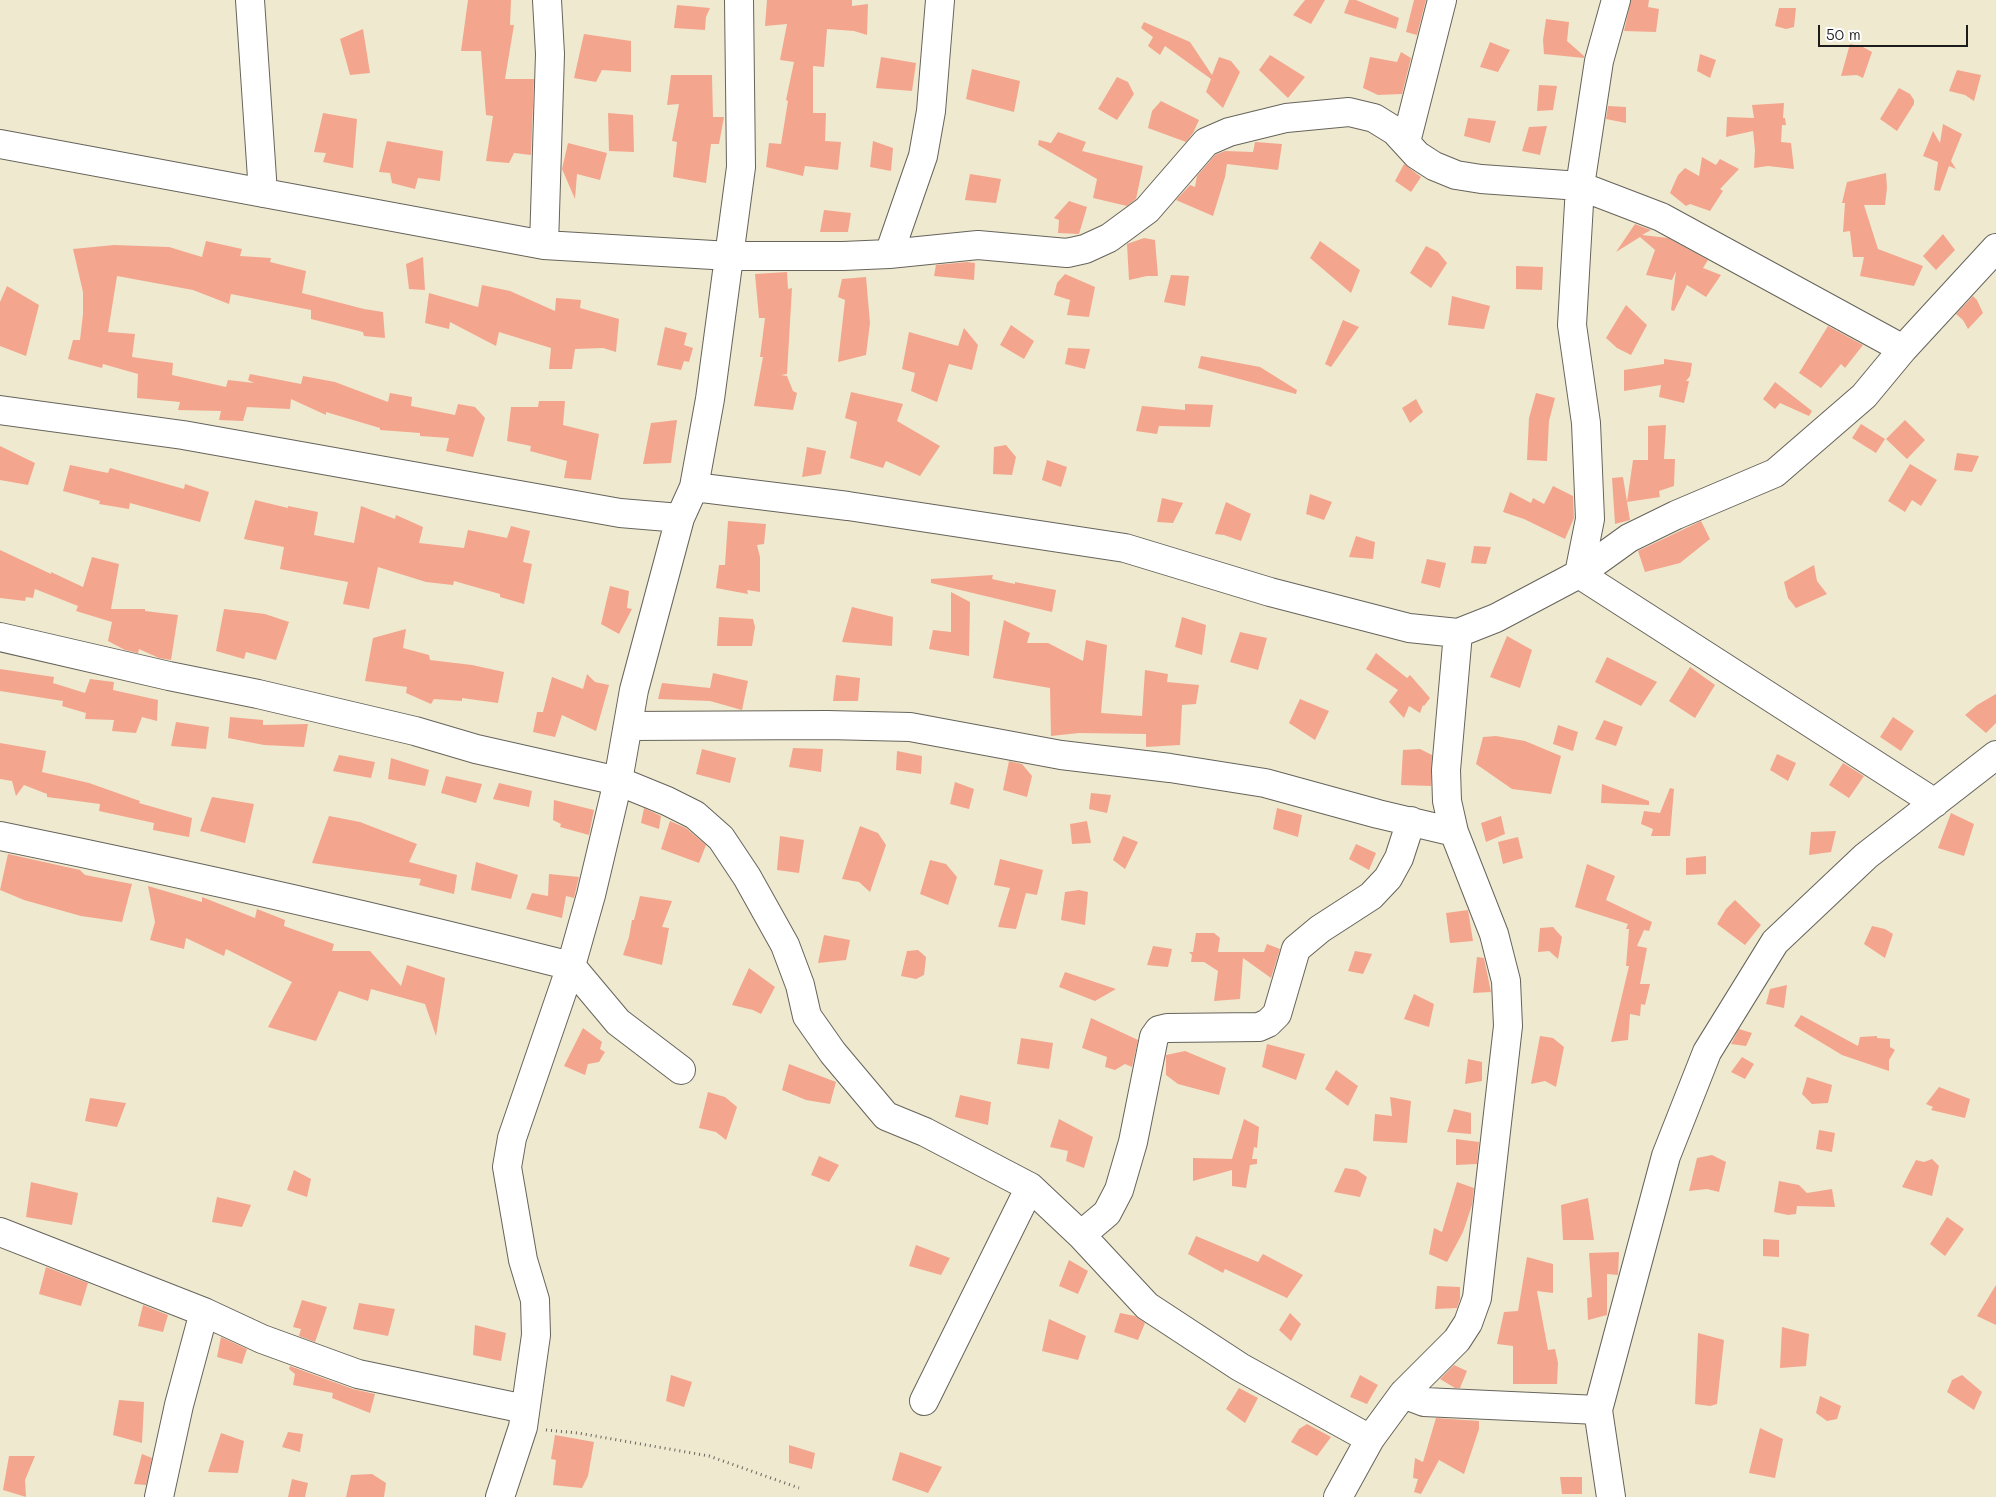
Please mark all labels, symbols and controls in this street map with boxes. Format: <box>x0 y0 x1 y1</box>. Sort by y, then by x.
scale bar <box>1821 15 1971 47</box>
text: 50 m <box>1826 24 1861 44</box>

